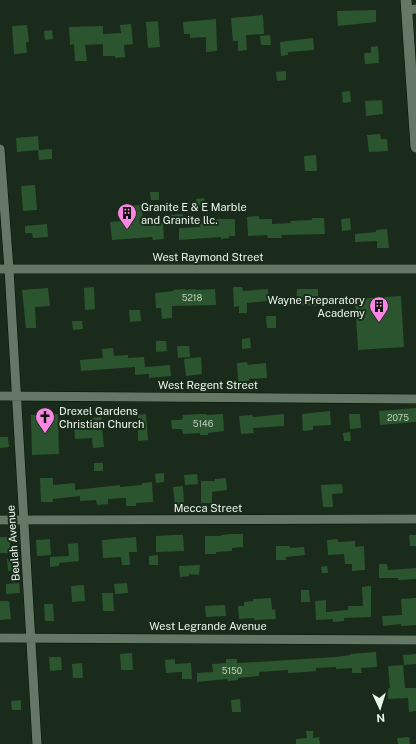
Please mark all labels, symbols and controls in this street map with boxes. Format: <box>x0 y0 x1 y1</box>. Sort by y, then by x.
place label: Granite E & E Marble and Granite llc. <box>141 201 247 226</box>
building icon: Granite E & E Marble and Granite llc. <box>116 202 138 230</box>
street label: West Raymond Street <box>152 251 264 263</box>
house number: 5218 <box>182 292 202 303</box>
place label: Wayne Preparatory Academy <box>267 294 365 319</box>
building icon: Wayne Preparatory Academy <box>368 295 390 323</box>
street label: West Regent Street <box>158 379 258 391</box>
place label: Drexel Gardens Christian Church <box>59 405 144 430</box>
church icon: Drexel Gardens Christian Church <box>34 406 56 434</box>
house number: 2075 <box>387 412 409 423</box>
house number: 5146 <box>193 418 214 429</box>
street label: Mecca Street <box>174 502 242 514</box>
street label: Beulah Avenue <box>4 505 22 581</box>
street label: West Legrande Avenue <box>149 620 267 632</box>
house number: 5150 <box>222 665 243 676</box>
north arrow <box>360 688 400 728</box>
text: N <box>376 712 385 724</box>

